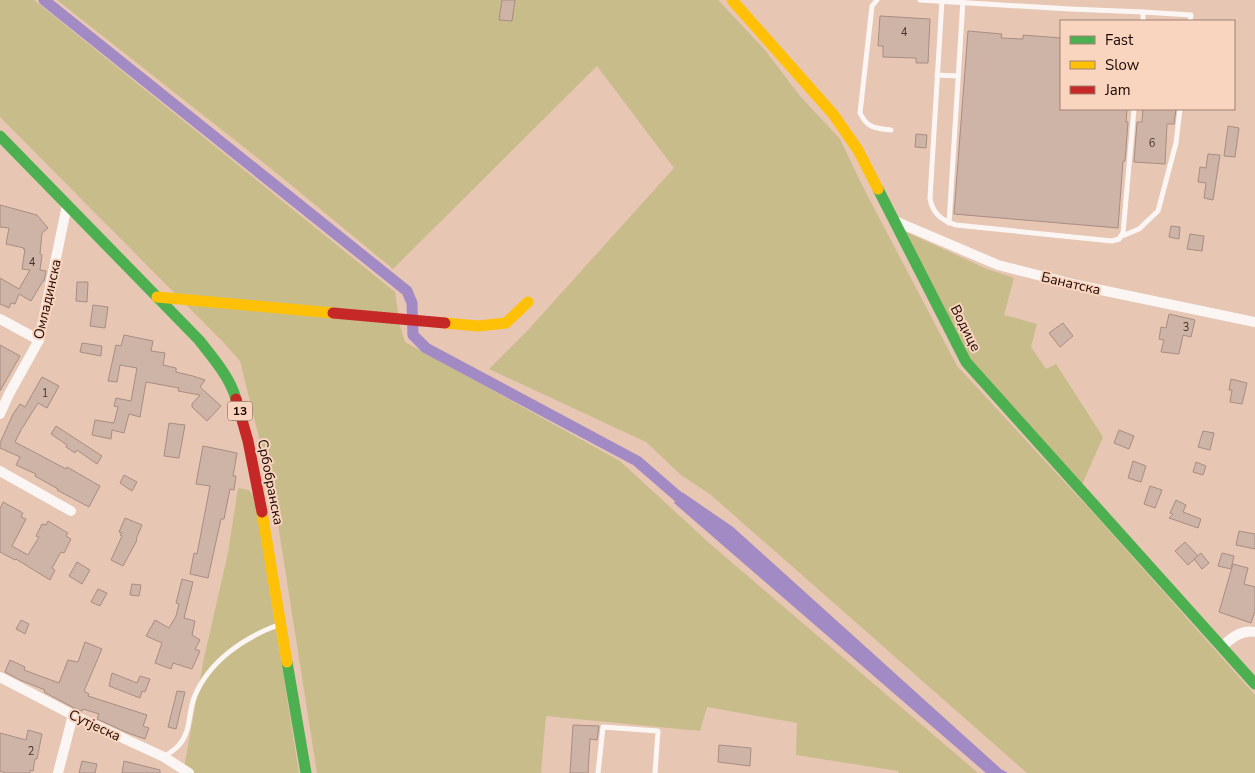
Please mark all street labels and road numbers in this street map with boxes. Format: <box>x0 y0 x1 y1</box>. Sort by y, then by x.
street label: Омладинска <box>29 257 66 341</box>
street label: Банатска <box>1039 267 1102 300</box>
street label: Водице <box>946 302 985 355</box>
road number: 13 <box>228 402 252 421</box>
street label: Србобранска <box>253 438 288 527</box>
street label: Сутјеска <box>66 705 124 746</box>

